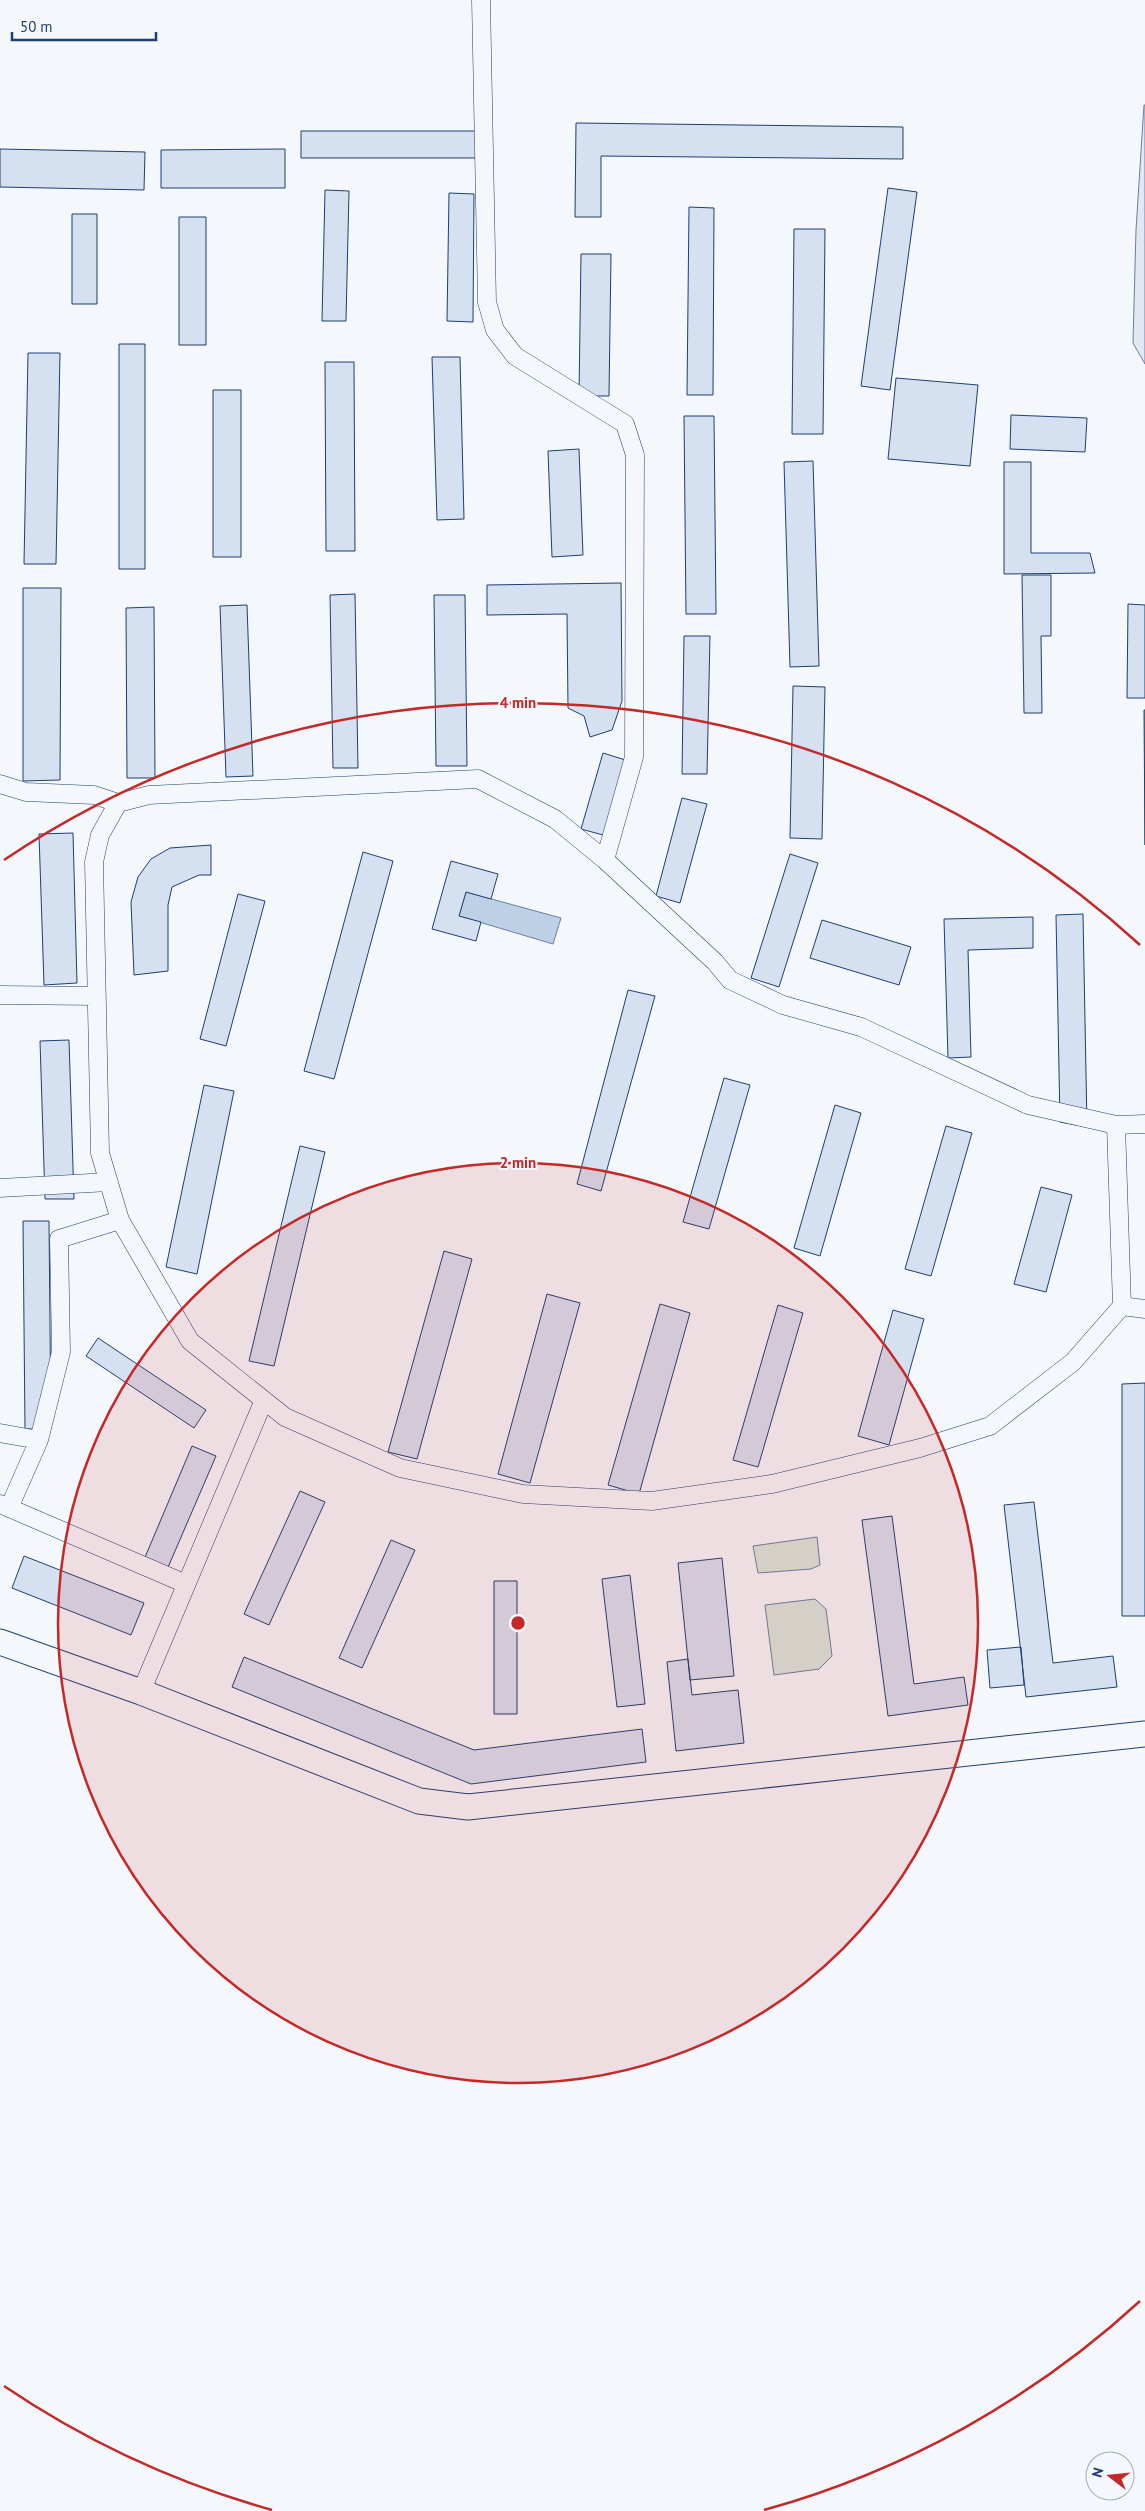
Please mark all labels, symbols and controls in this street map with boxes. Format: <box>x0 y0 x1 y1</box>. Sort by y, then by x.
scale bar <box>12 10 156 42</box>
text: 50 m <box>20 17 53 36</box>
text: 4 min <box>500 693 536 712</box>
text: 2 min <box>500 1153 536 1172</box>
centre of rings <box>509 1614 527 1632</box>
north arrow <box>1085 2451 1135 2501</box>
text: N <box>1088 2466 1107 2479</box>

